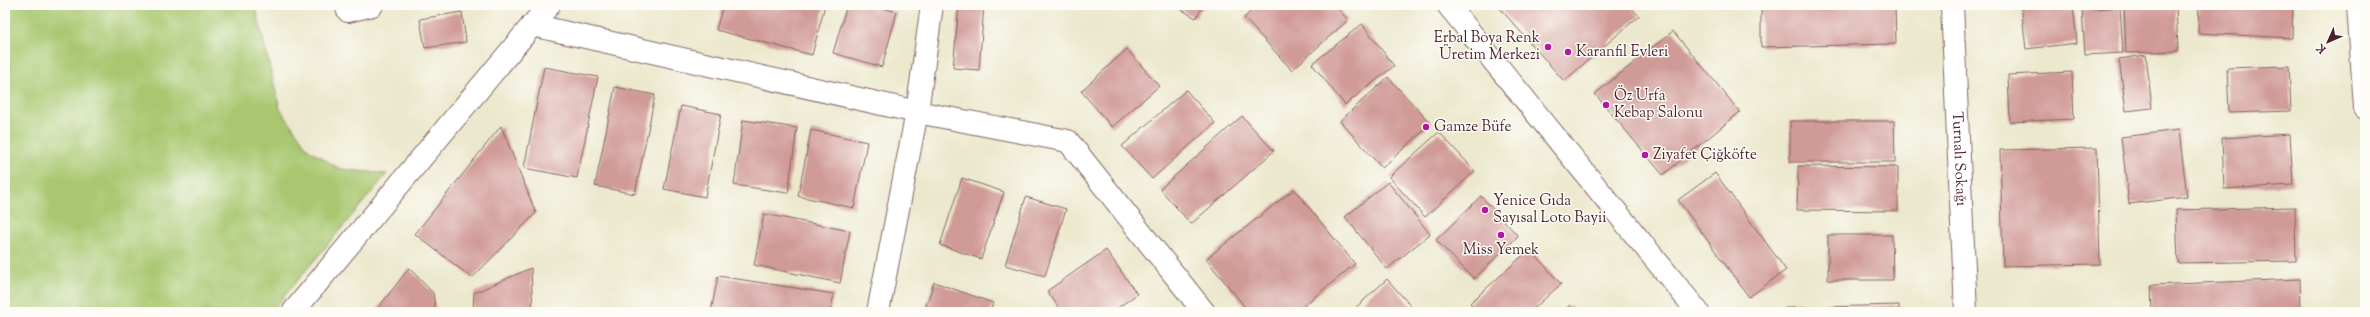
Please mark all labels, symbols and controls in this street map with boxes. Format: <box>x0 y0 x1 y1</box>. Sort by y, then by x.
north arrow <box>2308 22 2348 62</box>
place label: Erbal Boya Renk Üretim Merkezi <box>1434 28 1540 66</box>
text: K <box>2313 40 2331 58</box>
marker: Erbal Boya Renk Üretim Merkezi <box>1543 42 1553 52</box>
place label: Karanfil Evleri <box>1576 42 1668 63</box>
marker: Karanfil Evleri <box>1563 47 1573 57</box>
place label: Öz Urfa Kebap Salonu <box>1614 85 1703 124</box>
marker: Öz Urfa Kebap Salonu <box>1601 100 1611 110</box>
street label: Turnalı Sokağı <box>1946 111 1972 207</box>
place label: Gamze Büfe <box>1434 117 1511 138</box>
marker: Gamze Büfe <box>1421 122 1431 132</box>
place label: Ziyafet Çiğköfte <box>1653 145 1757 166</box>
marker: Ziyafet Çiğköfte <box>1640 150 1650 160</box>
place label: Yenice Gıda Sayısal Loto Bayii <box>1493 191 1606 229</box>
marker: Yenice Gıda Sayısal Loto Bayii <box>1480 205 1490 215</box>
marker: Miss Yemek <box>1496 230 1506 240</box>
place label: Miss Yemek <box>1463 240 1539 261</box>

